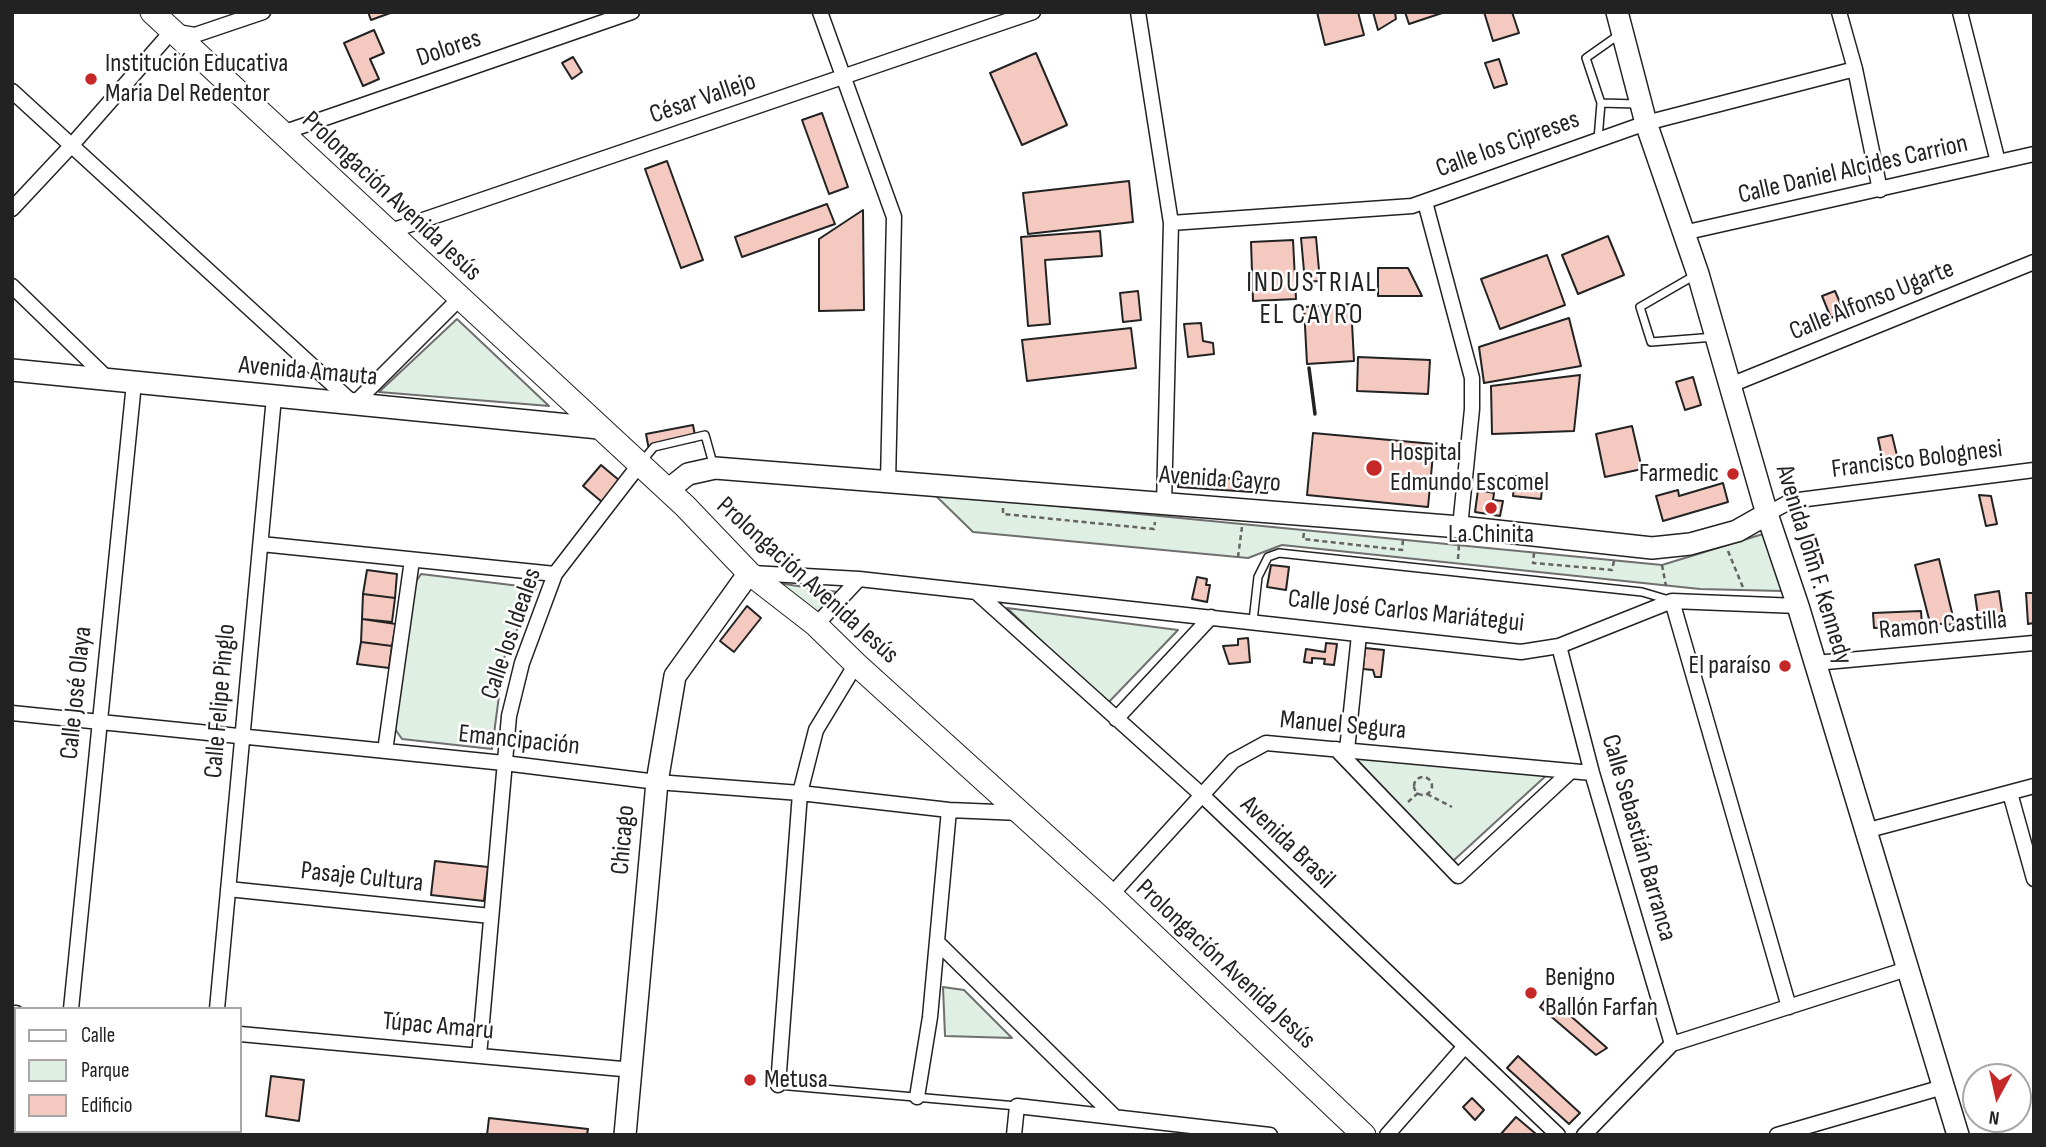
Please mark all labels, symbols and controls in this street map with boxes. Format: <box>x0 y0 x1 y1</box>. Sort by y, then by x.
street label: Dolores <box>413 23 485 75</box>
place label: Institución Educativa Maria Del Redentor <box>105 48 288 110</box>
street label: César Vallejo <box>646 66 760 132</box>
marker: Institución Educativa Maria Del Redentor <box>83 71 99 87</box>
street label: Calle los Cipreses <box>1432 105 1584 185</box>
street label: Prolongación Avenida Jesús <box>295 106 487 288</box>
street label: Calle Daniel Alcides Carrion <box>1735 128 1971 212</box>
street label: Calle Alfonso Ugarte <box>1785 254 1959 348</box>
district label: INDUSTRIAL EL CAYRO <box>1247 267 1377 333</box>
street label: Avenida Amauta <box>237 350 379 394</box>
street label: Francisco Bolognesi <box>1830 434 2004 486</box>
place label: Hospital Edmundo Escomel <box>1390 437 1549 498</box>
marker: Hospital Edmundo Escomel <box>1364 458 1384 478</box>
place label: Farmedic <box>1639 458 1719 490</box>
street label: Avenida Cayro <box>1158 460 1282 500</box>
street label: Avenida John F. Kennedy <box>1768 461 1858 669</box>
marker: Farmedic <box>1725 466 1741 482</box>
street label: Prolongación Avenida Jesús <box>710 491 904 671</box>
marker: La Chinita <box>1483 500 1499 516</box>
place label: La Chinita <box>1448 519 1534 551</box>
street label: Calle los Ideales <box>475 564 549 704</box>
street label: Calle José Carlos Mariátegui <box>1286 584 1526 640</box>
street label: Ramon Castilla <box>1878 605 2008 647</box>
street label: Calle Felipe Pinglo <box>199 622 243 780</box>
street label: Calle José Olaya <box>55 625 99 761</box>
place label: El paraíso <box>1689 650 1771 682</box>
marker: El paraíso <box>1777 658 1793 674</box>
street label: Manuel Segura <box>1279 705 1407 747</box>
street label: Emancipación <box>457 719 581 763</box>
street label: Calle Sebastián Barranca <box>1594 731 1682 945</box>
street label: Avenida Brasil <box>1233 790 1341 896</box>
street label: Chicago <box>605 804 643 876</box>
street label: Pasaje Cultura <box>299 856 425 900</box>
street label: Prolongación Avenida Jesús <box>1129 874 1321 1056</box>
place label: Benigno Ballón Farfan <box>1545 962 1658 1024</box>
marker: Benigno Ballón Farfan <box>1523 985 1539 1001</box>
legend <box>14 1007 242 1133</box>
street label: Túpac Amaru <box>381 1007 495 1047</box>
text: Calle <box>81 1023 115 1048</box>
text: Parque <box>81 1058 129 1083</box>
north arrow <box>1962 1063 2032 1133</box>
place label: Metusa <box>764 1064 828 1096</box>
marker: Metusa <box>742 1072 758 1088</box>
text: Edificio <box>81 1093 132 1118</box>
text: N <box>1988 1105 2001 1129</box>

